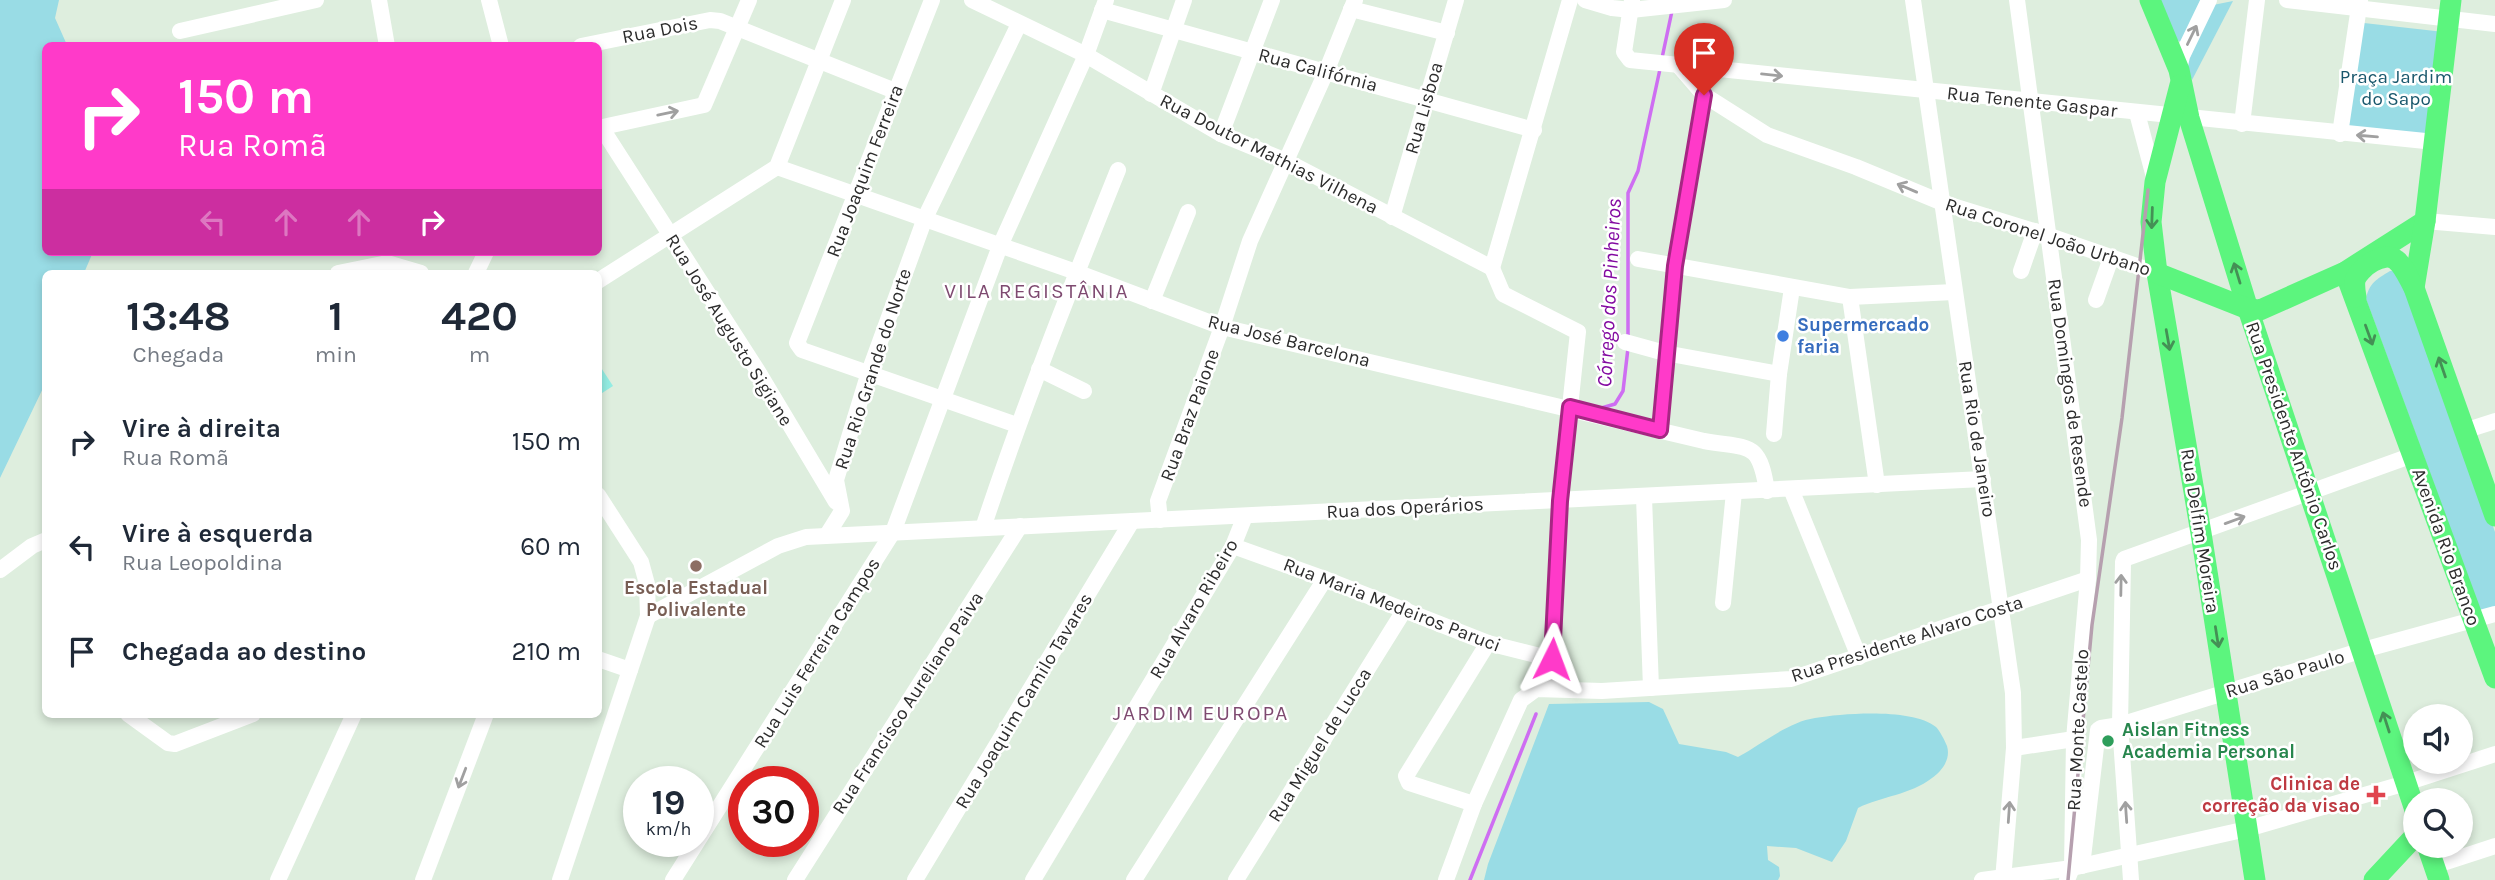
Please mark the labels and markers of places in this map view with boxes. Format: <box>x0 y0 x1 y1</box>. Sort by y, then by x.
pin <box>1674 23 1734 95</box>
place label: Supermercado faria <box>1797 314 1929 358</box>
marker: Supermercado faria <box>1775 328 1791 344</box>
marker: Escola Estadual Polivalente <box>688 558 704 574</box>
place label: Escola Estadual Polivalente <box>624 577 768 621</box>
place label: Aislan Fitness Academia Personal <box>2122 719 2295 763</box>
marker: Aislan Fitness Academia Personal <box>2100 733 2116 749</box>
place label: Clinica de correção da visao <box>2202 773 2360 817</box>
marker: Clinica de correção da visao <box>2366 785 2386 805</box>

